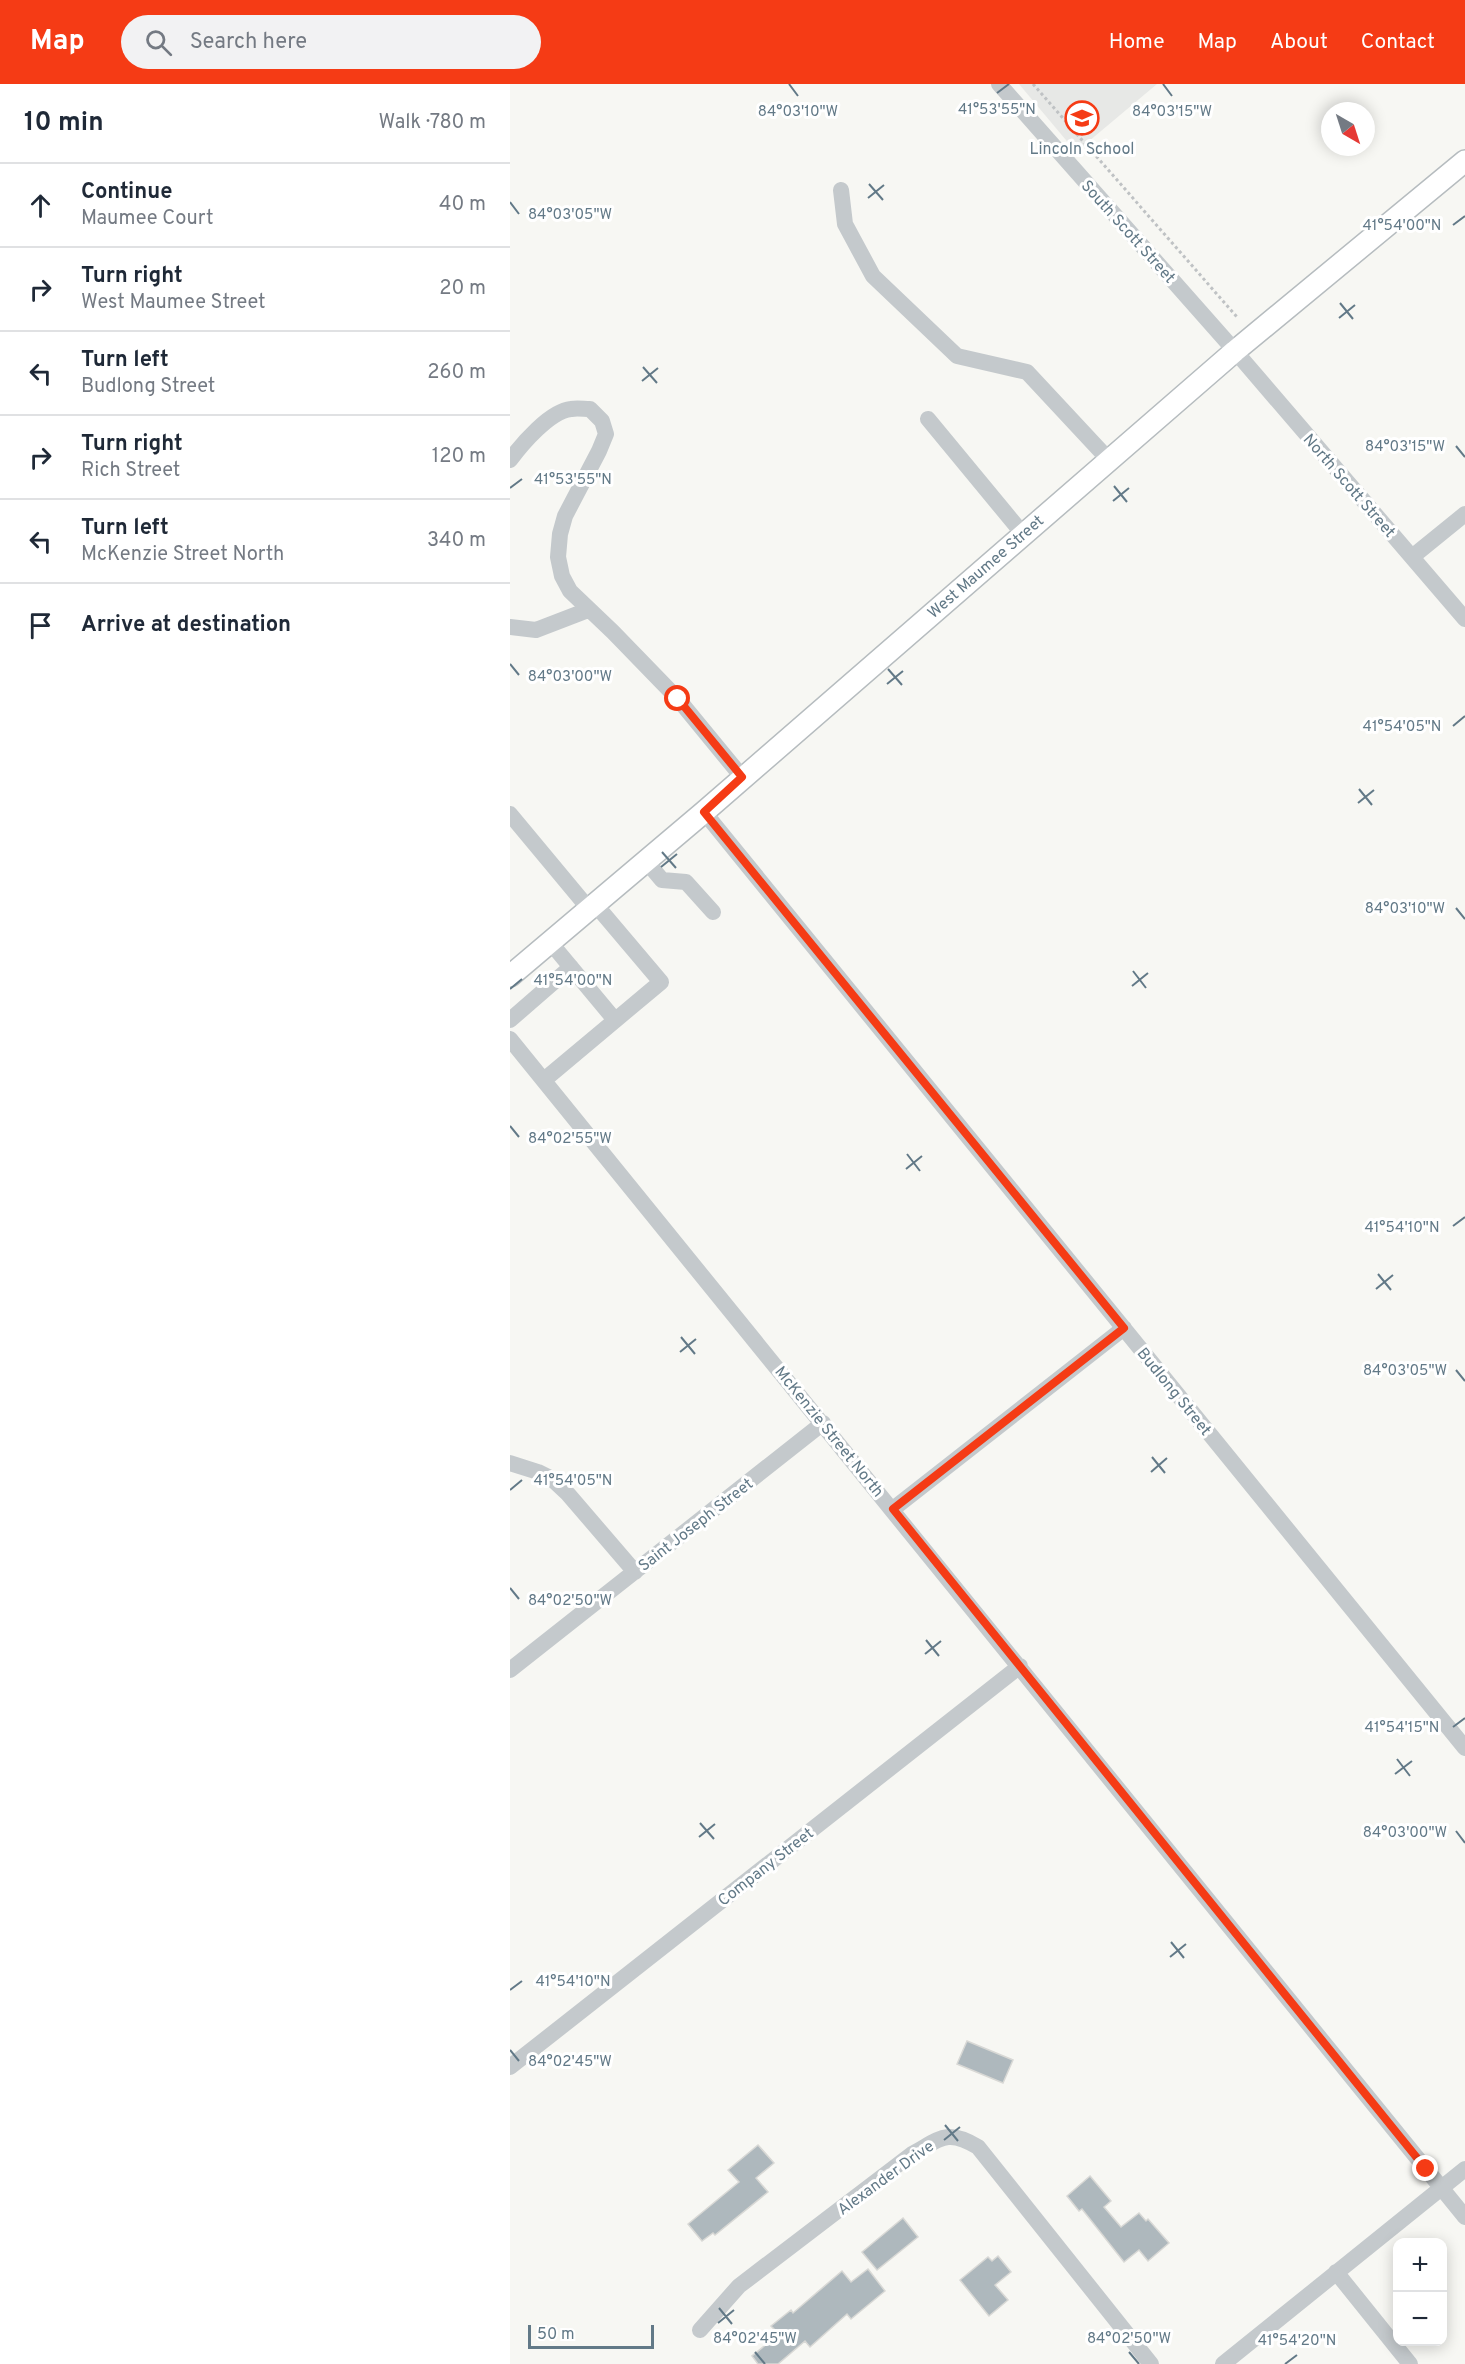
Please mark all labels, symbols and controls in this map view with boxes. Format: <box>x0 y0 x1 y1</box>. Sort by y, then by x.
search box <box>121 15 541 69</box>
text: Map <box>30 24 85 60</box>
icon: search <box>142 26 175 59</box>
text: Search here <box>190 29 307 56</box>
text: Home <box>1109 29 1165 56</box>
text: Map <box>1198 29 1237 56</box>
text: About <box>1270 29 1328 56</box>
text: Contact <box>1361 29 1435 56</box>
school or university icon: Lincoln School <box>1064 100 1100 136</box>
text: 41°53'55"N <box>958 101 1036 120</box>
north arrow <box>1321 102 1375 156</box>
text: 84°03'10"W <box>758 103 838 122</box>
text: 84°03'15"W <box>1132 103 1212 122</box>
text: 10 min <box>24 107 104 140</box>
text: Walk · 780 m <box>378 110 486 136</box>
place label: Lincoln School <box>1029 140 1135 160</box>
street label: South Scott Street <box>1076 177 1179 288</box>
text: Continue <box>81 179 172 206</box>
icon: ahead <box>24 189 57 222</box>
text: 40 m <box>439 192 486 218</box>
text: Maumee Court <box>81 206 213 232</box>
text: 84°03'05"W <box>528 206 612 225</box>
text: 41°54'00"N <box>1363 217 1442 236</box>
text: Turn right <box>81 263 183 290</box>
icon: right <box>24 273 57 306</box>
text: 20 m <box>439 276 486 302</box>
text: West Maumee Street <box>81 290 266 316</box>
text: Turn left <box>81 347 169 374</box>
icon: left <box>24 357 57 390</box>
text: 260 m <box>427 360 486 386</box>
text: Budlong Street <box>81 374 215 400</box>
street label: North Scott Street <box>1298 430 1399 542</box>
text: Turn right <box>81 431 183 458</box>
text: 84°03'15"W <box>1365 438 1445 457</box>
icon: right <box>24 441 57 474</box>
text: 120 m <box>432 444 486 470</box>
text: Rich Street <box>81 458 180 484</box>
text: 41°53'55"N <box>534 471 612 490</box>
street label: West Maumee Street <box>924 511 1049 624</box>
text: Turn left <box>81 515 169 542</box>
icon: left <box>24 525 57 558</box>
text: 340 m <box>427 528 486 554</box>
text: McKenzie Street North <box>81 542 284 568</box>
icon: arrive <box>24 609 57 642</box>
text: Arrive at destination <box>81 612 291 639</box>
text: 84°03'00"W <box>528 668 612 687</box>
route start <box>664 685 690 711</box>
text: 41°54'05"N <box>1363 718 1441 737</box>
text: 84°03'10"W <box>1365 900 1445 919</box>
text: 41°54'00"N <box>534 972 613 991</box>
text: 84°02'55"W <box>528 1130 612 1149</box>
text: 41°54'10"N <box>1364 1219 1440 1238</box>
street label: Budlong Street <box>1132 1344 1215 1440</box>
text: 84°03'05"W <box>1363 1362 1447 1381</box>
street label: McKenzie Street North <box>770 1363 887 1502</box>
text: 41°54'05"N <box>534 1472 612 1491</box>
street label: Saint Joseph Street <box>635 1475 758 1577</box>
text: 84°02'50"W <box>528 1592 612 1611</box>
text: 41°54'15"N <box>1365 1719 1439 1738</box>
street label: Company Street <box>714 1824 818 1911</box>
text: 84°03'00"W <box>1363 1824 1447 1843</box>
text: 41°54'10"N <box>535 1973 611 1992</box>
text: 84°02'45"W <box>528 2053 612 2072</box>
street label: Alexander Drive <box>834 2137 938 2220</box>
route end <box>1412 2155 1438 2181</box>
map controls <box>1393 2238 1447 2346</box>
button: + <box>1393 2238 1447 2292</box>
button: − <box>1393 2292 1447 2346</box>
scale bar <box>528 2322 654 2350</box>
text: 50 m <box>537 2325 575 2345</box>
text: 84°02'45"W <box>713 2330 797 2349</box>
text: 84°02'50"W <box>1087 2330 1171 2349</box>
text: 41°54'20"N <box>1258 2332 1336 2351</box>

